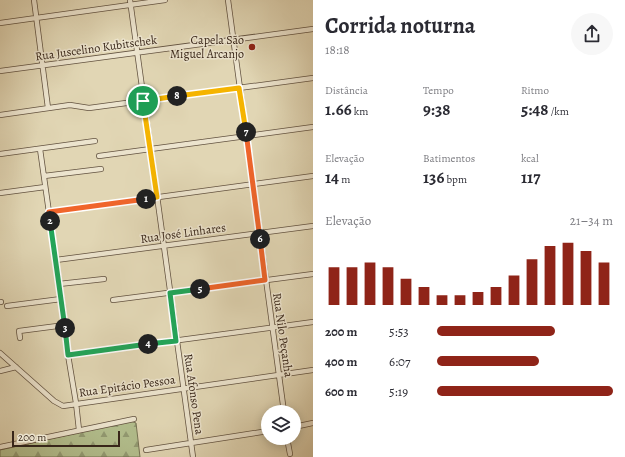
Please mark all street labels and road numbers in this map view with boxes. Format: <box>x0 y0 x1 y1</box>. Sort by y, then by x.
street label: Rua Juscelino Kubitschek <box>34 32 158 64</box>
street label: Rua José Linhares <box>139 219 227 247</box>
street label: Rua Nilo Peçanha <box>269 292 297 379</box>
street label: Rua Afonso Pena <box>180 353 208 436</box>
street label: Rua Epitácio Pessoa <box>78 371 177 401</box>

